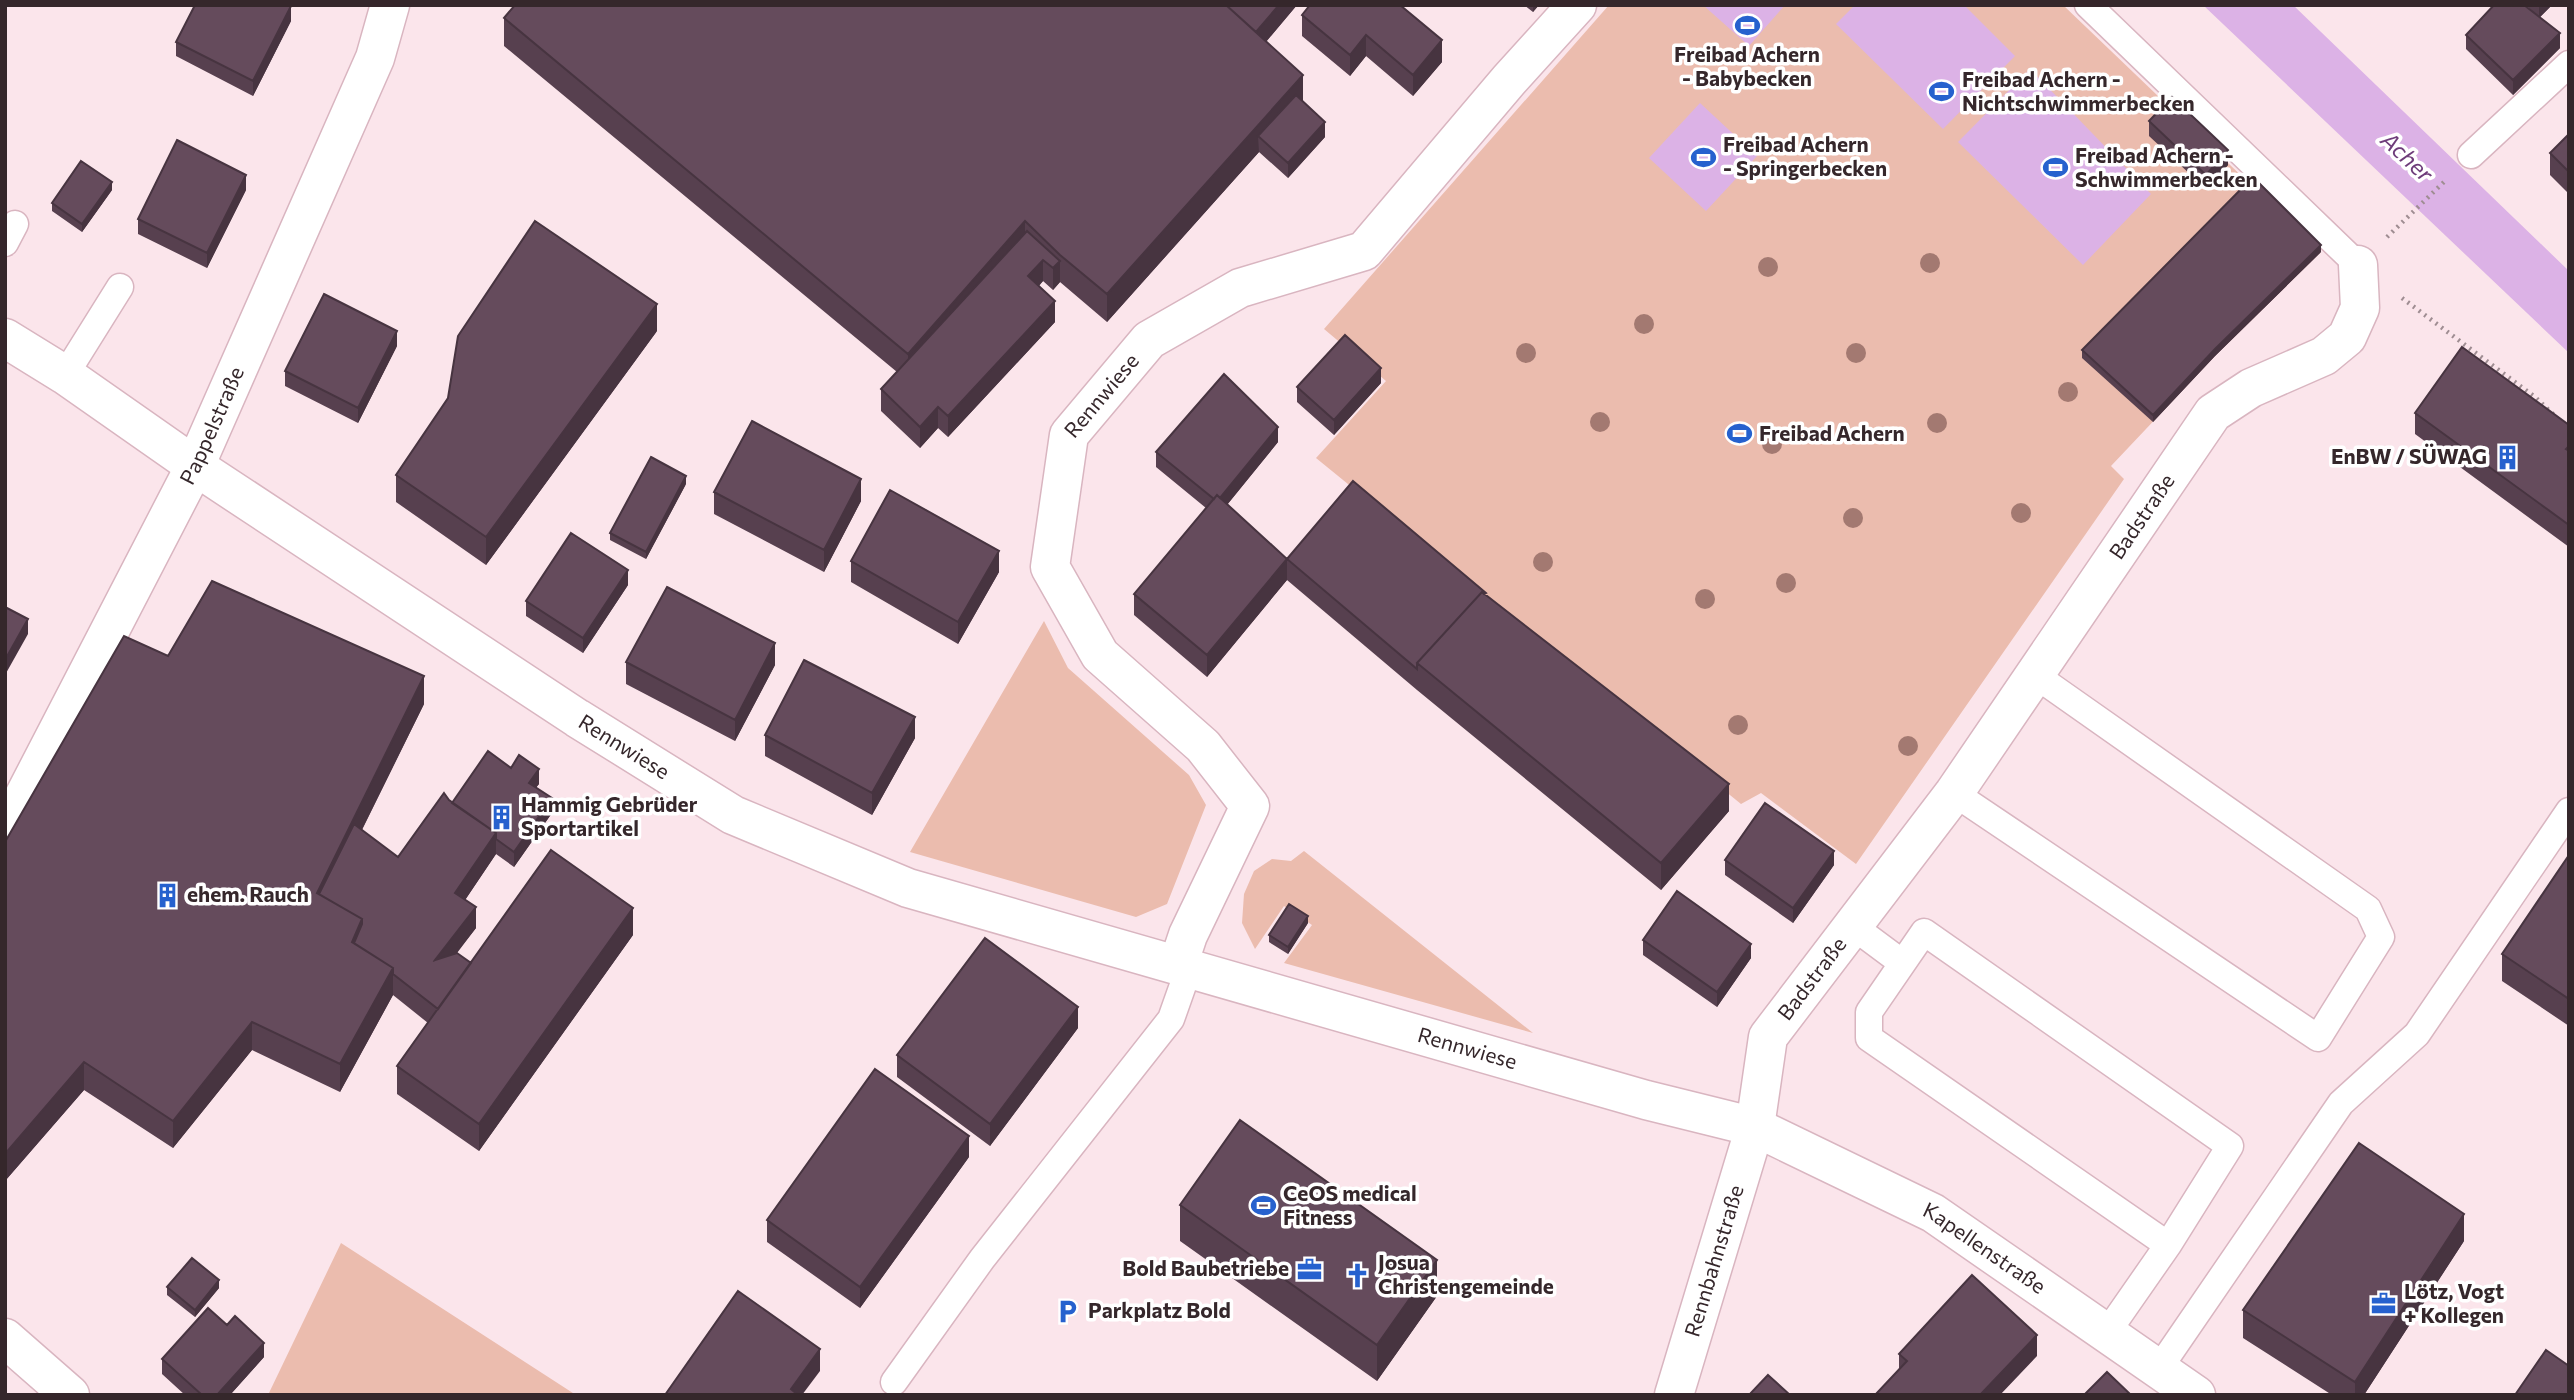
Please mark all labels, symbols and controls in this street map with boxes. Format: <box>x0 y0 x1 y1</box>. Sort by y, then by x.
sports icon: Freibad Achern - Babybecken <box>1733 12 1761 40</box>
place label: Freibad Achern - Babybecken <box>1674 41 1820 90</box>
place label: Freibad Achern - Nichtschwimmerbecken <box>1962 66 2195 115</box>
sports icon: Freibad Achern - Nichtschwimmerbecken <box>1928 78 1956 106</box>
water label: Acher <box>2375 125 2440 188</box>
place label: Freibad Achern - Springerbecken <box>1723 131 1887 180</box>
place label: Freibad Achern - Schwimmerbecken <box>2075 142 2258 191</box>
sports icon: Freibad Achern - Springerbecken <box>1689 143 1717 171</box>
sports icon: Freibad Achern - Schwimmerbecken <box>2041 154 2069 182</box>
street label: Rennwiese <box>1058 348 1143 442</box>
street label: Pappelstraße <box>174 362 248 488</box>
sports icon: Freibad Achern <box>1725 420 1753 448</box>
place label: Freibad Achern <box>1759 420 1905 445</box>
place label: EnBW / SÜWAG <box>2331 443 2487 468</box>
building icon: EnBW / SÜWAG <box>2493 443 2521 471</box>
street label: Badstraße <box>2103 468 2179 563</box>
street label: Rennwiese <box>575 708 675 783</box>
place label: Hammig Gebrüder Sportartikel <box>521 791 698 840</box>
building icon: Hammig Gebrüder Sportartikel <box>487 803 515 831</box>
building icon: ehem. Rauch <box>153 881 181 909</box>
place label: ehem. Rauch <box>187 881 309 906</box>
street label: Badstraße <box>1772 931 1851 1024</box>
street label: Rennwiese <box>1415 1021 1520 1073</box>
place label: CeOS medical Fitness <box>1283 1180 1417 1229</box>
street label: Rennbahnstraße <box>1678 1182 1748 1339</box>
sports icon: CeOS medical Fitness <box>1249 1192 1277 1220</box>
street label: Kapellenstraße <box>1919 1196 2051 1298</box>
place label: Josua Christengemeinde <box>1378 1249 1554 1298</box>
place label: Bold Baubetriebe <box>1122 1255 1289 1280</box>
office icon: Bold Baubetriebe <box>1295 1255 1323 1283</box>
church icon: Josua Christengemeinde <box>1344 1261 1372 1289</box>
place label: Lötz, Vogt + Kollegen <box>2404 1278 2504 1327</box>
office icon: Lötz, Vogt + Kollegen <box>2370 1290 2398 1318</box>
parking icon: Parkplatz Bold <box>1054 1297 1082 1325</box>
place label: Parkplatz Bold <box>1088 1297 1231 1322</box>

